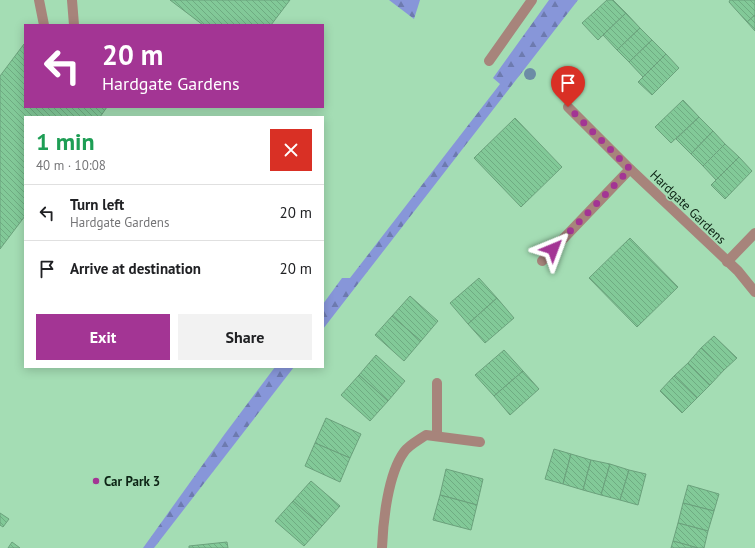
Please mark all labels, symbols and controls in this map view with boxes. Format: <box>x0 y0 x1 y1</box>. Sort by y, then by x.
text: 20 m <box>102 36 163 73</box>
icon: left <box>36 40 88 92</box>
pin <box>551 66 585 107</box>
text: Hardgate Gardens <box>102 72 240 95</box>
icon: arrive <box>557 72 579 94</box>
text: 1 min <box>36 126 95 157</box>
button: close <box>270 129 312 171</box>
text: 40 m · 10:08 <box>36 157 106 174</box>
street label: Hardgate Gardens <box>646 166 730 248</box>
text: Turn left <box>70 195 124 214</box>
icon: left <box>36 202 58 224</box>
text: 20 m <box>279 203 312 222</box>
text: Hardgate Gardens <box>70 214 169 231</box>
position arrow <box>532 228 574 270</box>
icon: arrive <box>36 258 58 280</box>
text: Arrive at destination <box>70 259 201 278</box>
text: 20 m <box>279 259 312 278</box>
button: Exit <box>36 314 170 360</box>
button: Share <box>178 314 312 360</box>
place label: Car Park 3 <box>104 473 160 490</box>
marker: Car Park 3 <box>91 476 101 486</box>

